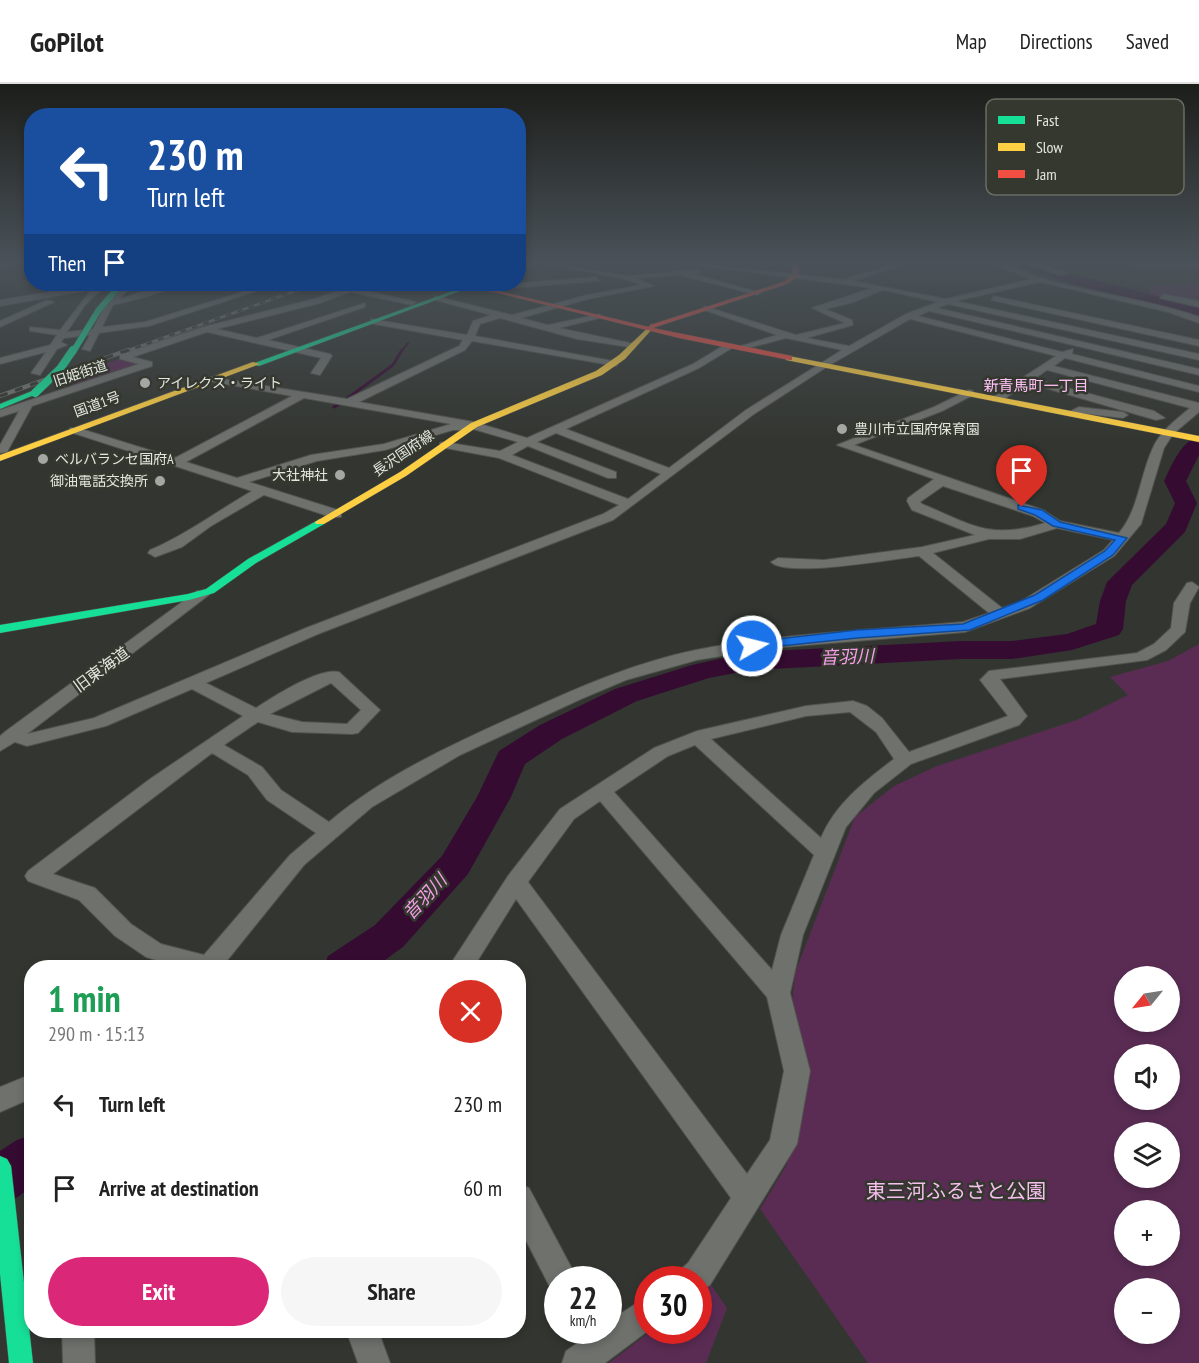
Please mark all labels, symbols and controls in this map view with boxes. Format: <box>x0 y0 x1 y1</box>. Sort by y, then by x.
text: GoPilot <box>30 23 104 60</box>
text: Map <box>956 28 987 55</box>
text: Directions <box>1020 28 1093 55</box>
text: Saved <box>1126 28 1169 55</box>
legend <box>986 99 1184 195</box>
text: Fast <box>1036 110 1059 130</box>
text: 230 m <box>147 127 244 182</box>
icon: left <box>48 132 126 210</box>
text: Slow <box>1036 137 1063 157</box>
text: Jam <box>1035 164 1057 184</box>
text: Turn left <box>147 180 225 214</box>
icon: arrive <box>98 246 131 279</box>
text: Then <box>48 249 86 277</box>
street label: 旧姫街道 <box>51 356 109 390</box>
place label: アイレクス・ライト <box>157 374 282 392</box>
marker: アイレクス・ライト <box>138 376 152 390</box>
district label: 新青馬町一丁目 <box>983 376 1089 395</box>
street label: 国道1号 <box>71 387 123 421</box>
place label: 豊川市立国府保育園 <box>854 420 980 438</box>
marker: 豊川市立国府保育園 <box>835 422 849 436</box>
street label: 長沢国府線 <box>369 426 437 480</box>
pin <box>996 445 1047 507</box>
place label: ベルバランセ国府A <box>55 450 174 468</box>
marker: ベルバランセ国府A <box>36 452 50 466</box>
icon: arrive <box>1005 454 1038 487</box>
place label: 大社神社 <box>272 466 328 484</box>
marker: 大社神社 <box>333 468 347 482</box>
place label: 御油電話交換所 <box>50 472 148 490</box>
marker: 御油電話交換所 <box>153 474 167 488</box>
position arrow <box>720 614 784 678</box>
street label: 旧東海道 <box>69 642 133 696</box>
water label: 音羽川 <box>820 644 876 669</box>
water label: 音羽川 <box>398 868 453 924</box>
north arrow <box>1114 966 1180 1032</box>
map controls <box>1114 966 1180 1344</box>
text: 1 min <box>48 975 121 1022</box>
button: close <box>439 980 502 1043</box>
text: 290 m · 15:13 <box>48 1021 145 1047</box>
button: sound <box>1114 1044 1180 1110</box>
icon: left <box>48 1088 81 1121</box>
text: Turn left <box>99 1090 165 1118</box>
text: 230 m <box>453 1090 502 1118</box>
button: layers <box>1114 1122 1180 1188</box>
icon: arrive <box>48 1172 81 1205</box>
text: Arrive at destination <box>99 1174 259 1202</box>
text: 60 m <box>463 1174 502 1202</box>
park label: 東三河ふるさと公園 <box>866 1178 1046 1204</box>
button: + <box>1114 1200 1180 1266</box>
button: Exit <box>48 1257 269 1326</box>
button: Share <box>281 1257 502 1326</box>
speed limit sign: 30 <box>634 1266 712 1344</box>
text: 22 <box>569 1278 597 1317</box>
button: − <box>1114 1278 1180 1344</box>
text: km/h <box>570 1311 596 1330</box>

